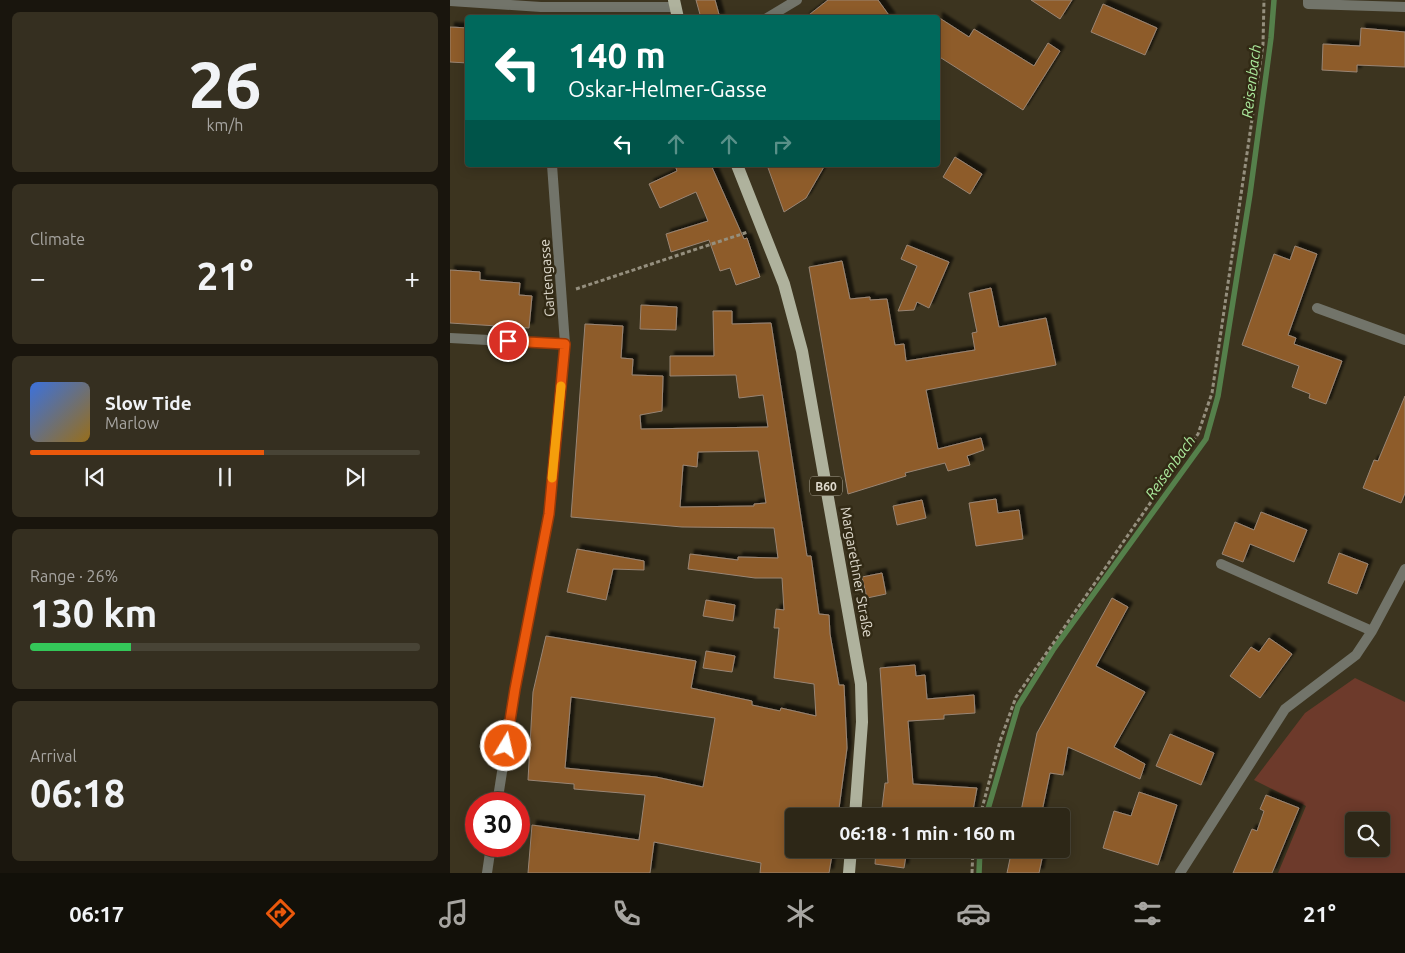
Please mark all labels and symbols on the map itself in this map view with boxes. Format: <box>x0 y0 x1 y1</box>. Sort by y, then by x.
water label: Reisenbach <box>1238 43 1264 119</box>
street label: Gartengasse <box>536 238 558 318</box>
pin <box>487 320 529 362</box>
water label: Reisenbach <box>1141 432 1199 502</box>
road number: B60 <box>810 476 842 496</box>
street label: Margarethner Straße <box>838 506 876 638</box>
position arrow <box>479 719 531 771</box>
speed limit sign: 30 <box>465 792 530 857</box>

